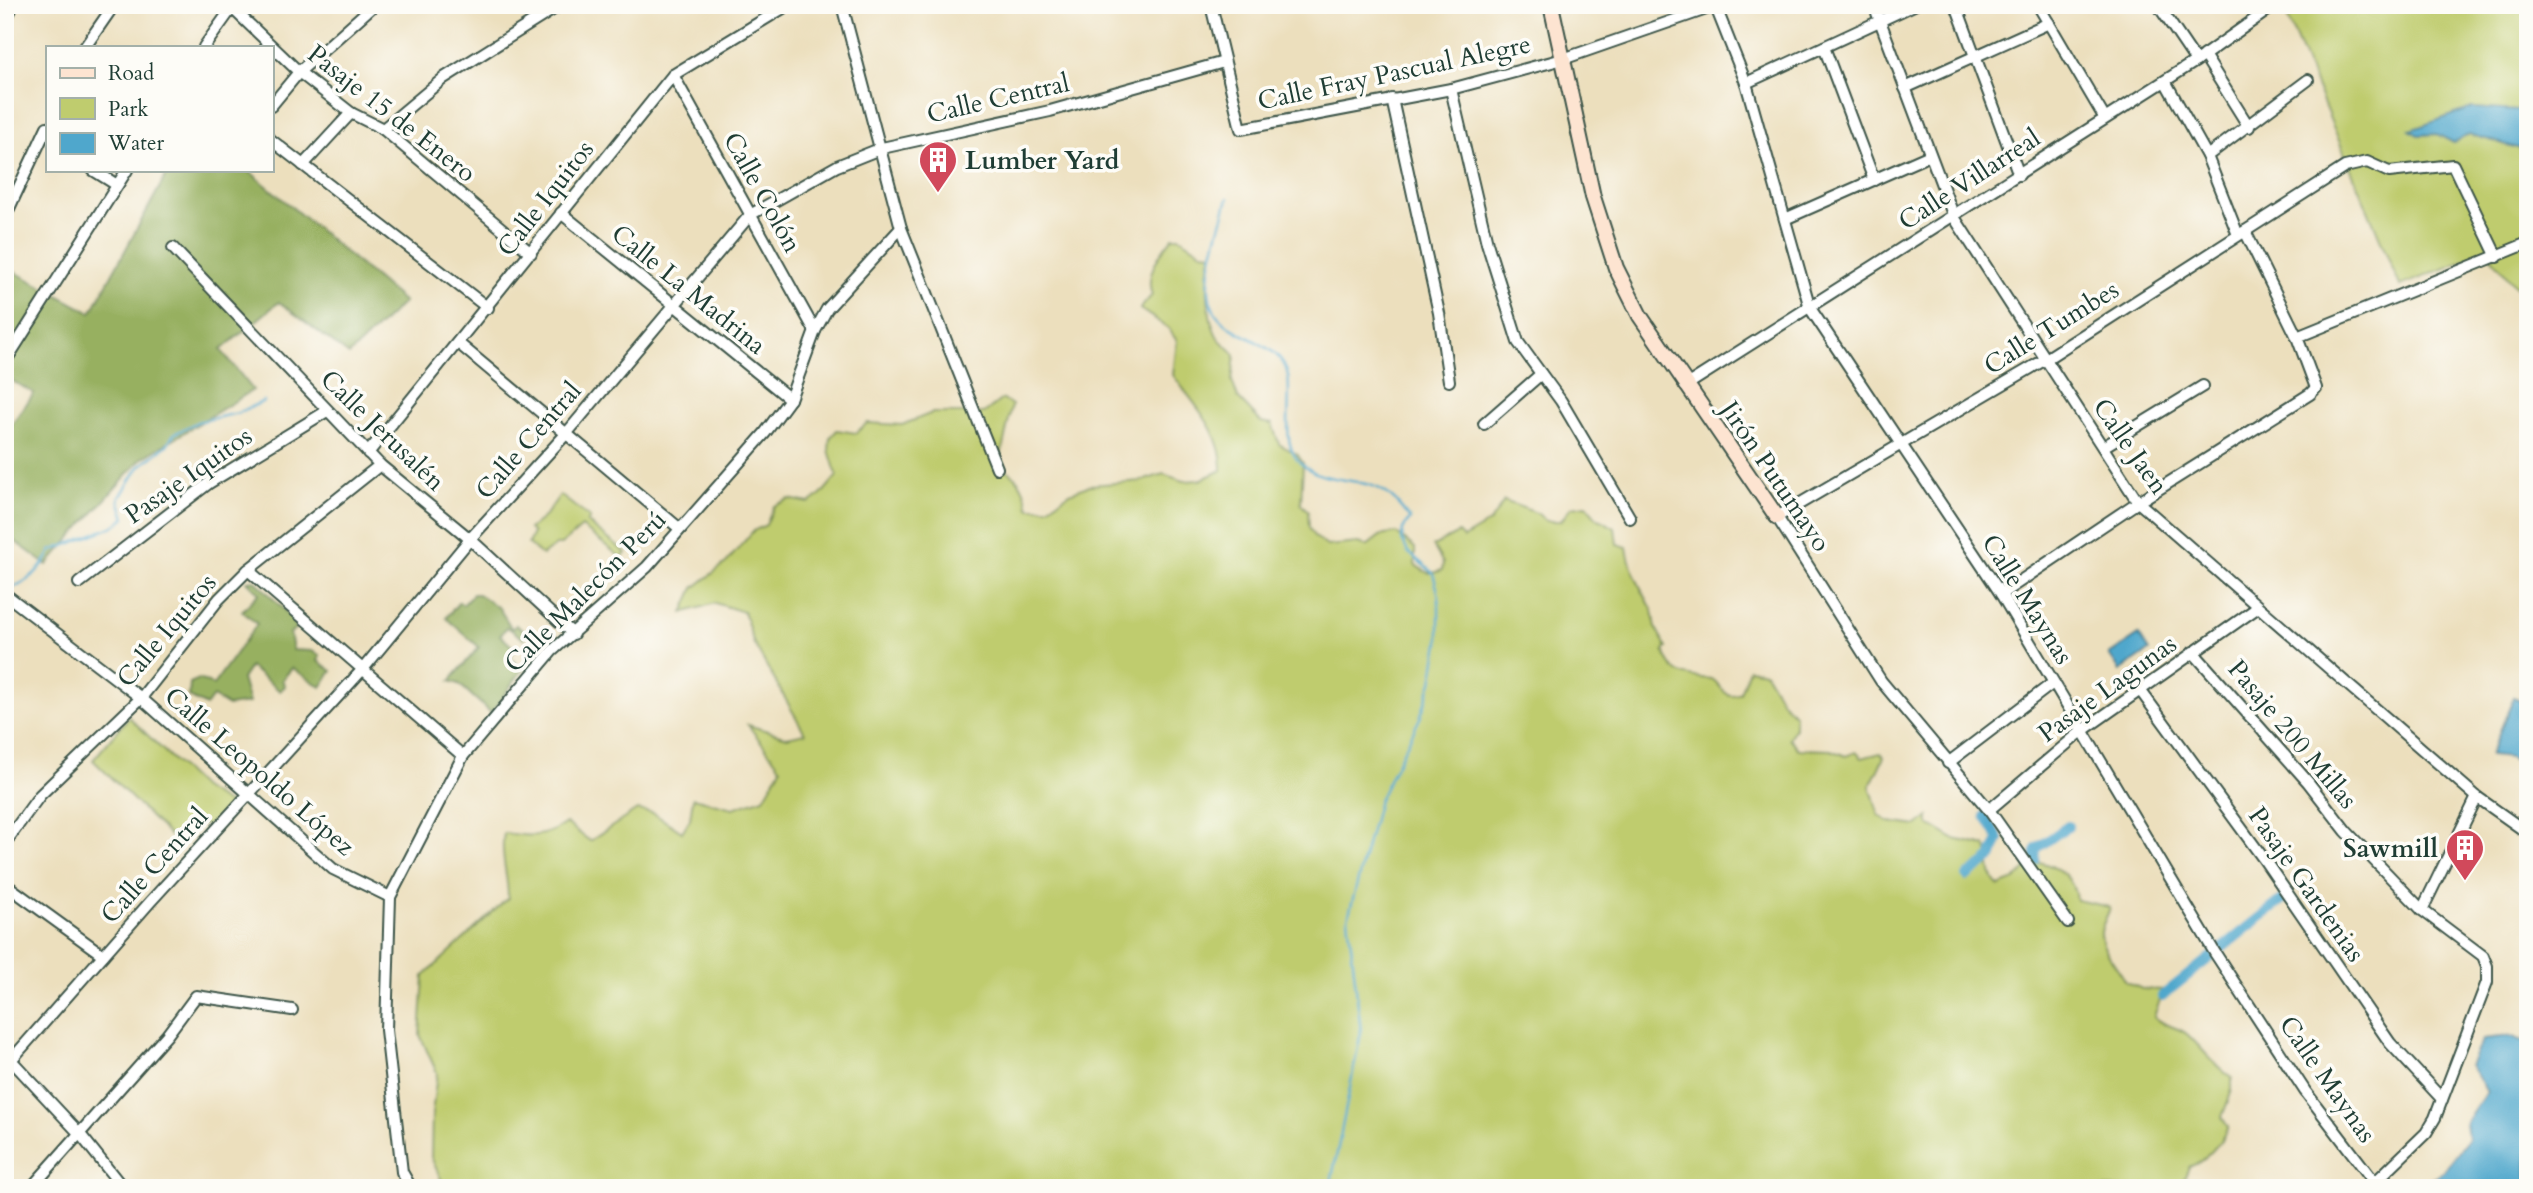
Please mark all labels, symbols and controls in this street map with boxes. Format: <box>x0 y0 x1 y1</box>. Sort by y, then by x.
street label: Calle Fray Pascual Alegre <box>1254 26 1534 119</box>
street label: Pasaje 15 de Enero <box>300 36 483 190</box>
legend <box>46 46 273 172</box>
text: Road <box>108 59 154 88</box>
street label: Calle Central <box>923 65 1073 132</box>
text: Park <box>108 95 149 124</box>
street label: Calle Villarreal <box>1892 120 2047 238</box>
street label: Calle Colón <box>715 126 810 259</box>
text: Water <box>107 129 164 158</box>
street label: Calle Iquitos <box>489 133 602 264</box>
building icon: Lumber Yard <box>917 139 959 194</box>
place label: Lumber Yard <box>965 143 1119 178</box>
street label: Calle La Madrina <box>604 216 773 363</box>
street label: Calle Tumbes <box>1977 272 2125 383</box>
street label: Calle Jerusalén <box>313 362 453 499</box>
street label: Calle Central <box>468 374 589 507</box>
street label: Jirón Putumayo <box>1710 391 1839 558</box>
street label: Calle Jaen <box>2085 391 2177 501</box>
street label: Pasaje Iquitos <box>118 419 259 532</box>
street label: Calle Malecón Perú <box>497 503 674 680</box>
street label: Calle Maynas <box>1974 528 2081 671</box>
street label: Calle Iquitos <box>108 566 224 695</box>
street label: Pasaje Lagunas <box>2031 626 2184 751</box>
street label: Pasaje 200 Millas <box>2220 652 2365 816</box>
street label: Calle Leopoldo López <box>157 679 362 864</box>
street label: Calle Central <box>93 799 216 931</box>
street label: Pasaje Gardenias <box>2240 800 2373 969</box>
building icon: Sawmill <box>2444 827 2486 882</box>
place label: Sawmill <box>2343 831 2438 866</box>
street label: Calle Maynas <box>2271 1009 2384 1150</box>

